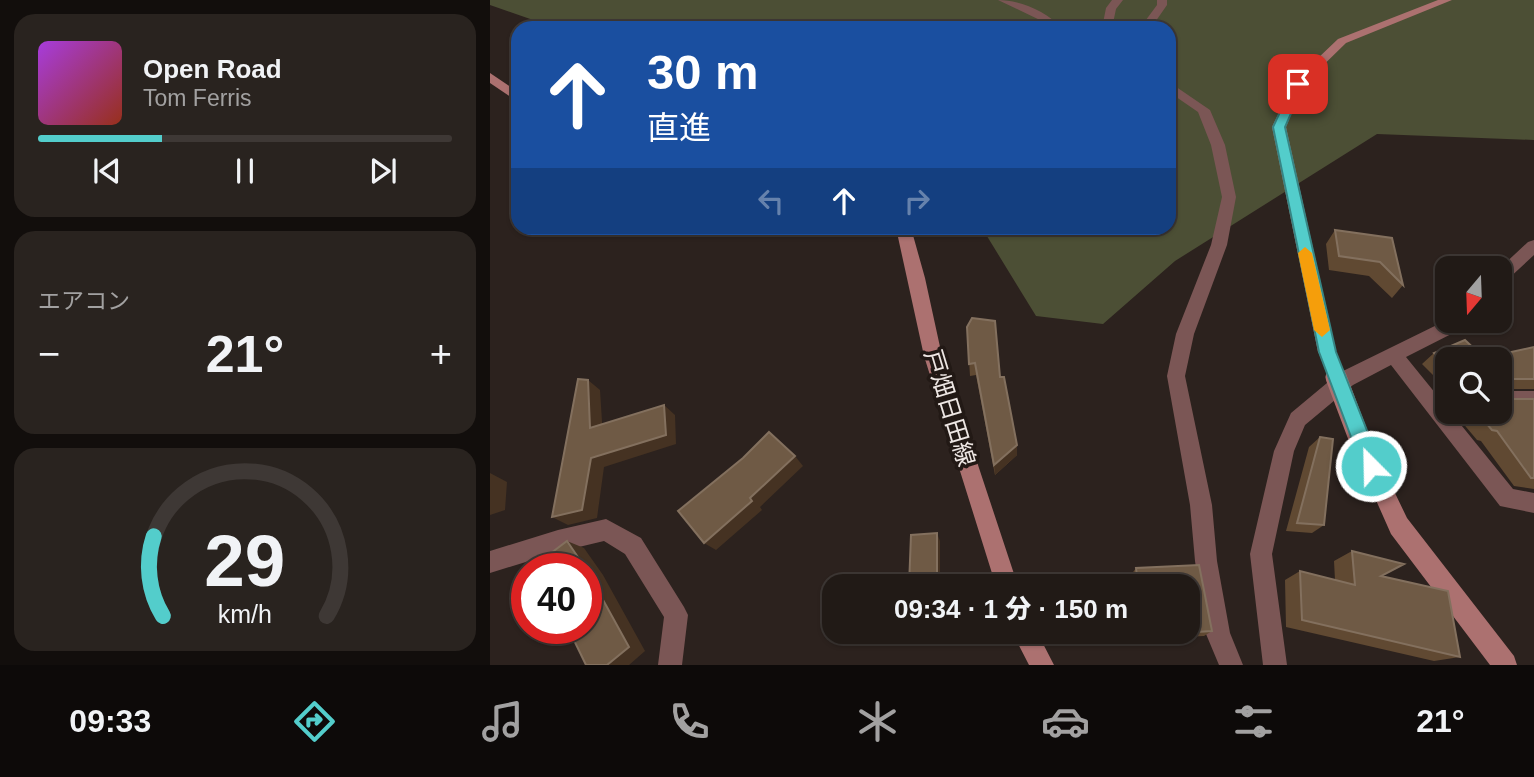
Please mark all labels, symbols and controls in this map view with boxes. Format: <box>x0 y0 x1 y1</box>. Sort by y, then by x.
text: 30 m <box>647 45 759 99</box>
icon: ahead <box>532 49 623 140</box>
text: Open Road <box>143 54 282 84</box>
pin <box>1268 54 1328 114</box>
icon: arrive <box>1279 65 1317 103</box>
text: Tom Ferris <box>143 85 252 111</box>
text: 直進 <box>647 110 711 146</box>
icon: previous <box>88 152 126 190</box>
icon: pause <box>226 152 264 190</box>
icon: next <box>364 152 402 190</box>
icon: left <box>752 182 790 220</box>
icon: ahead <box>825 182 863 220</box>
icon: right <box>898 182 936 220</box>
north arrow <box>1435 256 1512 332</box>
map controls <box>1435 256 1512 424</box>
text: エアコン <box>38 288 130 314</box>
text: 21° <box>206 325 284 383</box>
text: − <box>38 333 60 375</box>
text: + <box>430 333 452 375</box>
street label: 戸畑日田線 <box>920 347 980 469</box>
button: search <box>1435 347 1512 424</box>
position arrow <box>1334 429 1408 503</box>
text: 29 <box>205 520 285 601</box>
speed limit sign: 40 <box>511 553 602 644</box>
text: 09:34 · 1 分 · 150 m <box>894 594 1128 624</box>
text: km/h <box>218 599 272 627</box>
icon: directions <box>290 697 339 746</box>
icon: music <box>478 697 527 746</box>
icon: phone <box>665 697 714 746</box>
icon: climate <box>853 697 902 746</box>
icon: car <box>1041 697 1090 746</box>
icon: filters <box>1229 697 1278 746</box>
text: 09:33 <box>69 703 151 739</box>
text: 21° <box>1416 703 1465 739</box>

